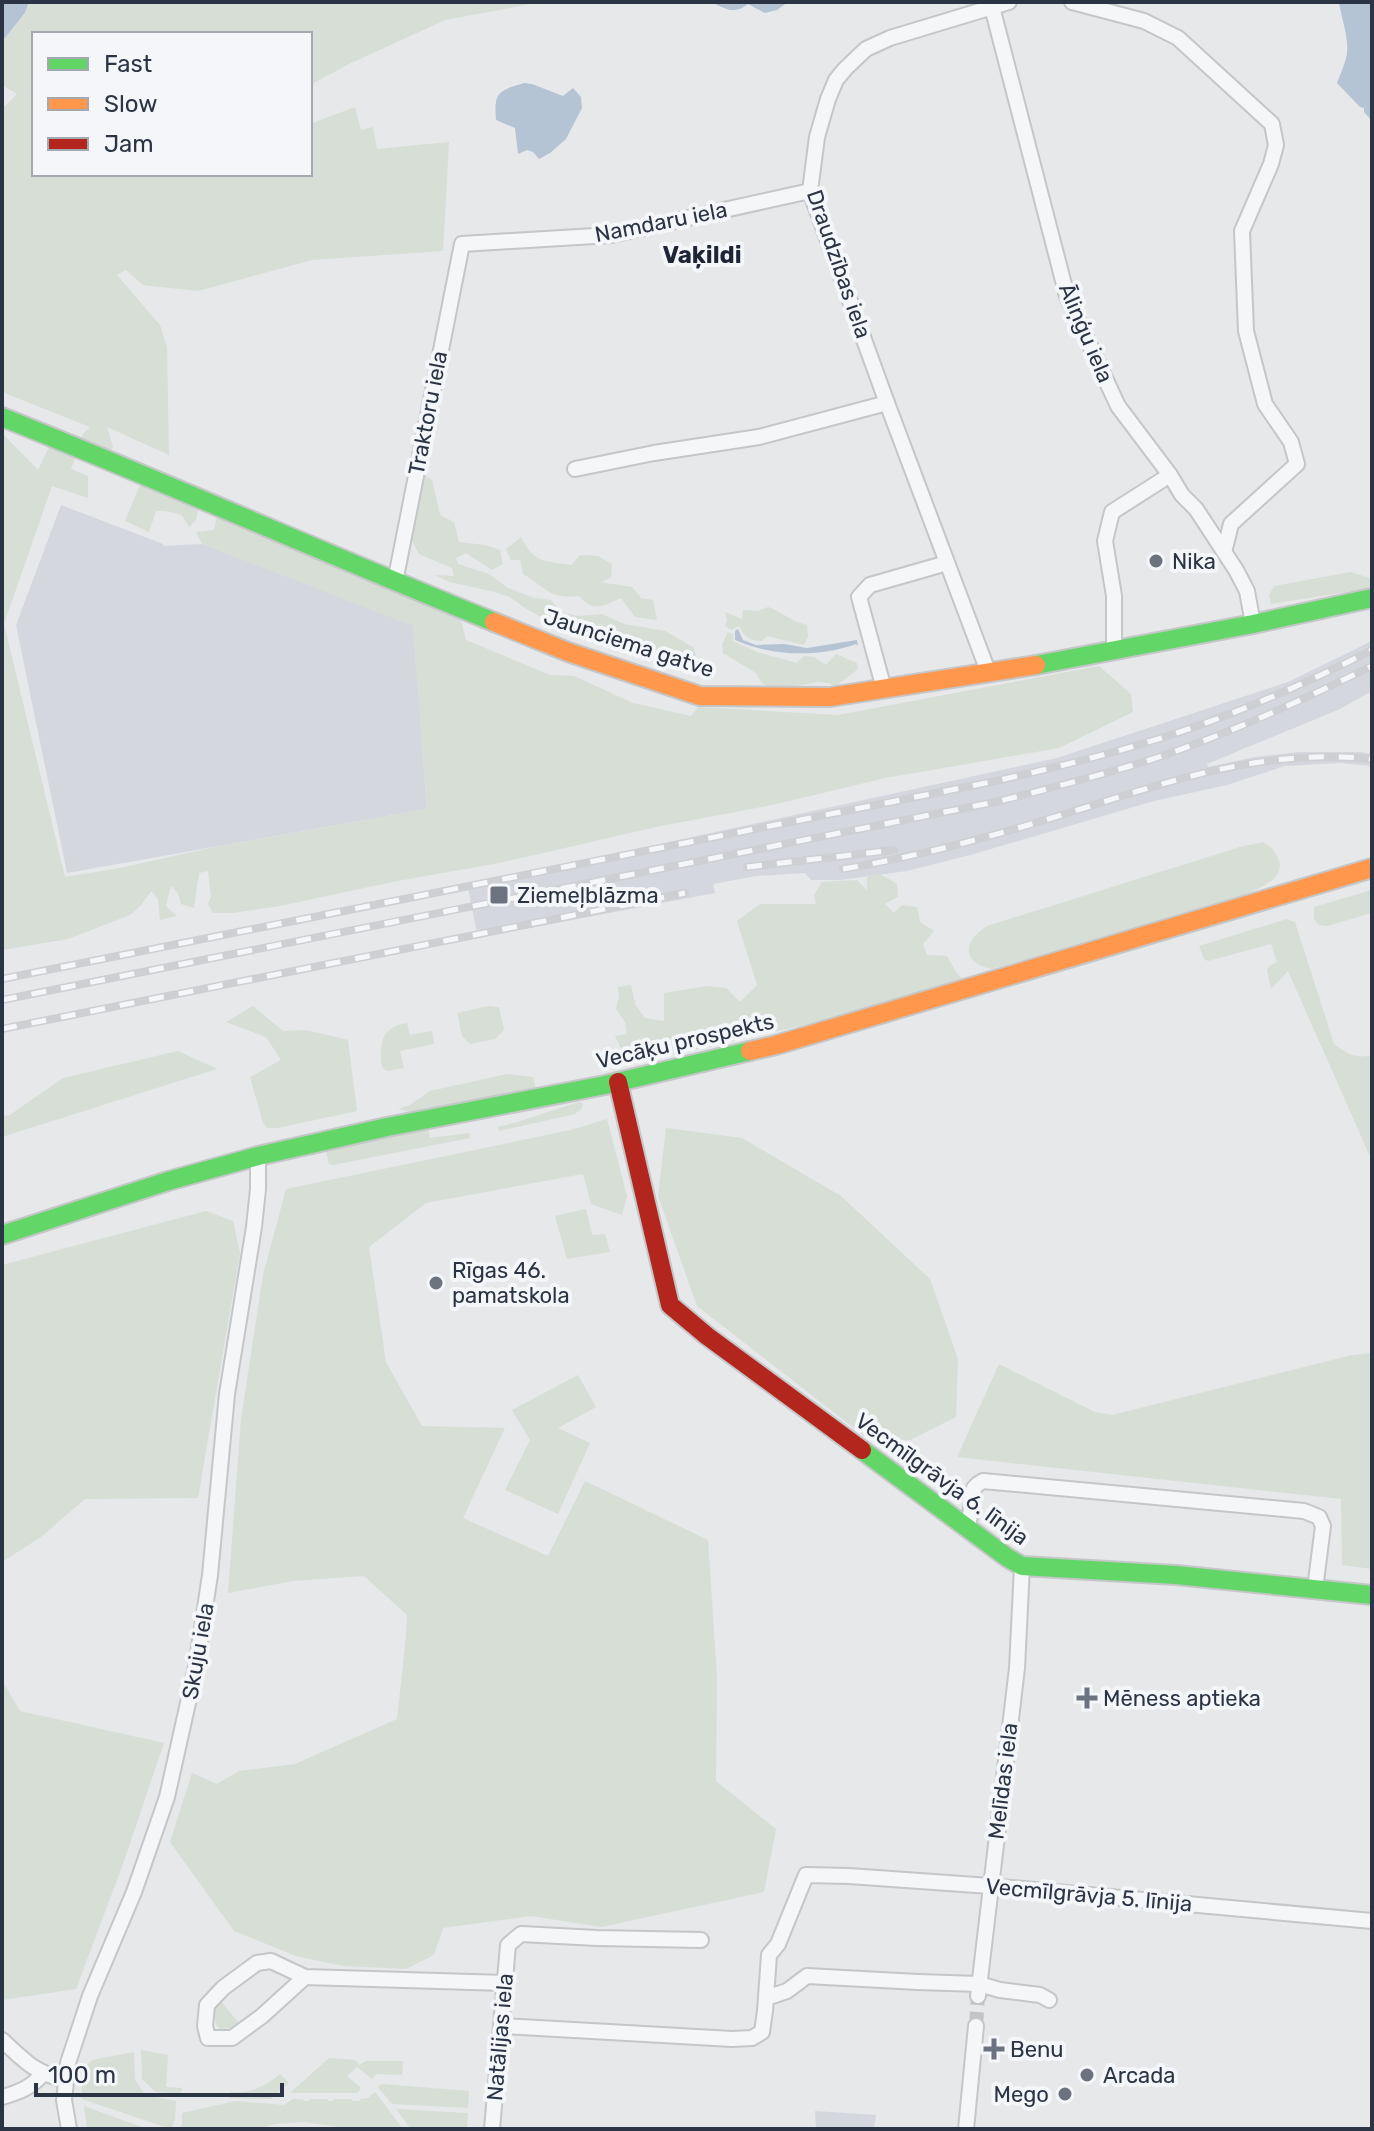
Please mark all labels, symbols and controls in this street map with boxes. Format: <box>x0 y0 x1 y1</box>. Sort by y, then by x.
legend <box>32 32 312 176</box>
text: Fast <box>104 50 152 78</box>
text: Slow <box>104 90 157 118</box>
text: Jam <box>104 130 154 158</box>
street label: Draudzības iela <box>801 186 877 342</box>
street label: Namdaru iela <box>592 196 730 248</box>
district label: Vaķildi <box>662 241 742 269</box>
street label: Āliņģu iela <box>1053 279 1119 387</box>
street label: Traktoru iela <box>403 349 453 477</box>
place label: Nika <box>1172 548 1216 575</box>
marker: Nika <box>1147 552 1165 570</box>
street label: Jaunciema gatve <box>540 603 718 683</box>
place label: Ziemeļblāzma <box>517 882 659 909</box>
marker: Ziemeļblāzma <box>488 884 510 906</box>
street label: Vecāķu prospekts <box>594 1007 776 1075</box>
place label: Rīgas 46. pamatskola <box>452 1257 570 1309</box>
marker: Rīgas 46. pamatskola <box>427 1274 445 1292</box>
street label: Vecmīlgrāvja 6. līnija <box>850 1407 1034 1551</box>
street label: Skuju iela <box>176 1601 220 1701</box>
place label: Mēness aptieka <box>1103 1685 1261 1712</box>
marker: Mēness aptieka <box>1078 1689 1096 1707</box>
street label: Melīdas iela <box>982 1721 1024 1841</box>
street label: Vecmīlgrāvja 5. līnija <box>984 1873 1194 1917</box>
street label: Natālijas iela <box>481 1972 519 2102</box>
place label: Benu <box>1010 2036 1064 2063</box>
marker: Benu <box>985 2040 1003 2058</box>
scale bar <box>36 2047 282 2097</box>
text: 100 m <box>48 2061 116 2089</box>
place label: Arcada <box>1103 2062 1175 2089</box>
marker: Arcada <box>1078 2066 1096 2084</box>
place label: Mego <box>993 2081 1049 2108</box>
marker: Mego <box>1056 2085 1074 2103</box>

